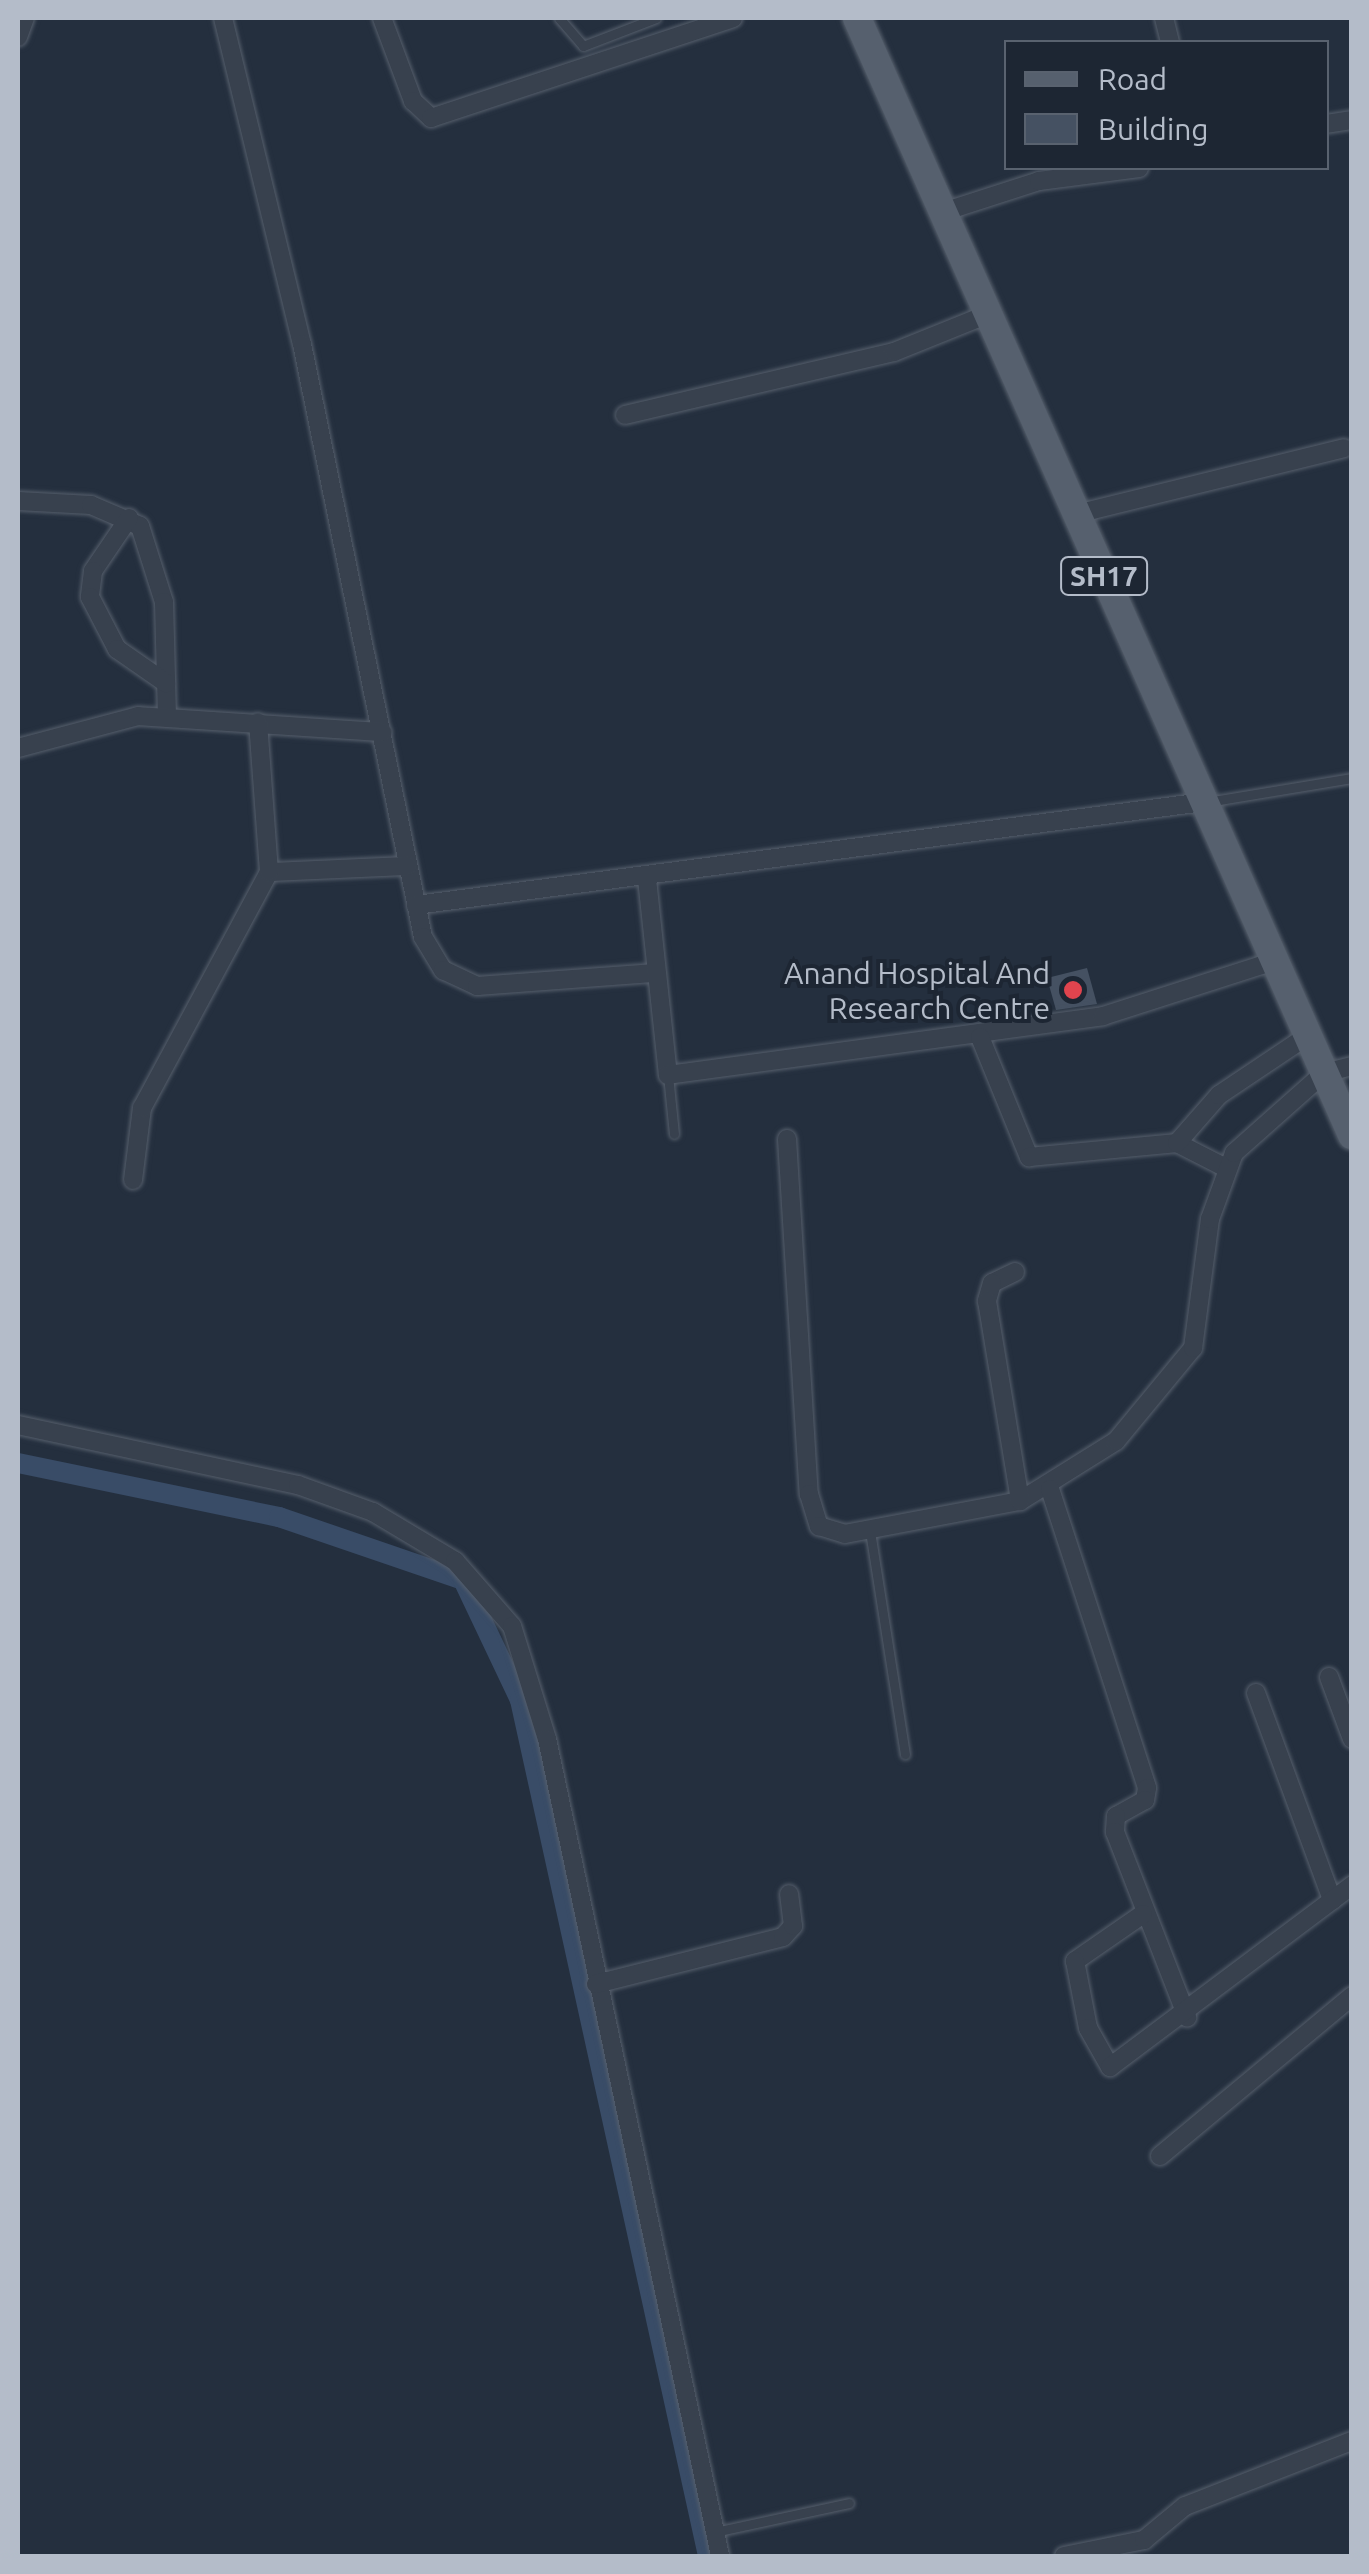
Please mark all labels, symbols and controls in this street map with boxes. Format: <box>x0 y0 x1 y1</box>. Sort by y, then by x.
legend <box>1004 40 1329 170</box>
text: Road <box>1098 62 1167 96</box>
text: Building <box>1098 112 1209 146</box>
road number: SH17 <box>1059 553 1149 599</box>
place label: Anand Hospital And Research Centre <box>784 955 1050 1026</box>
marker: Anand Hospital And Research Centre <box>1060 977 1086 1003</box>

